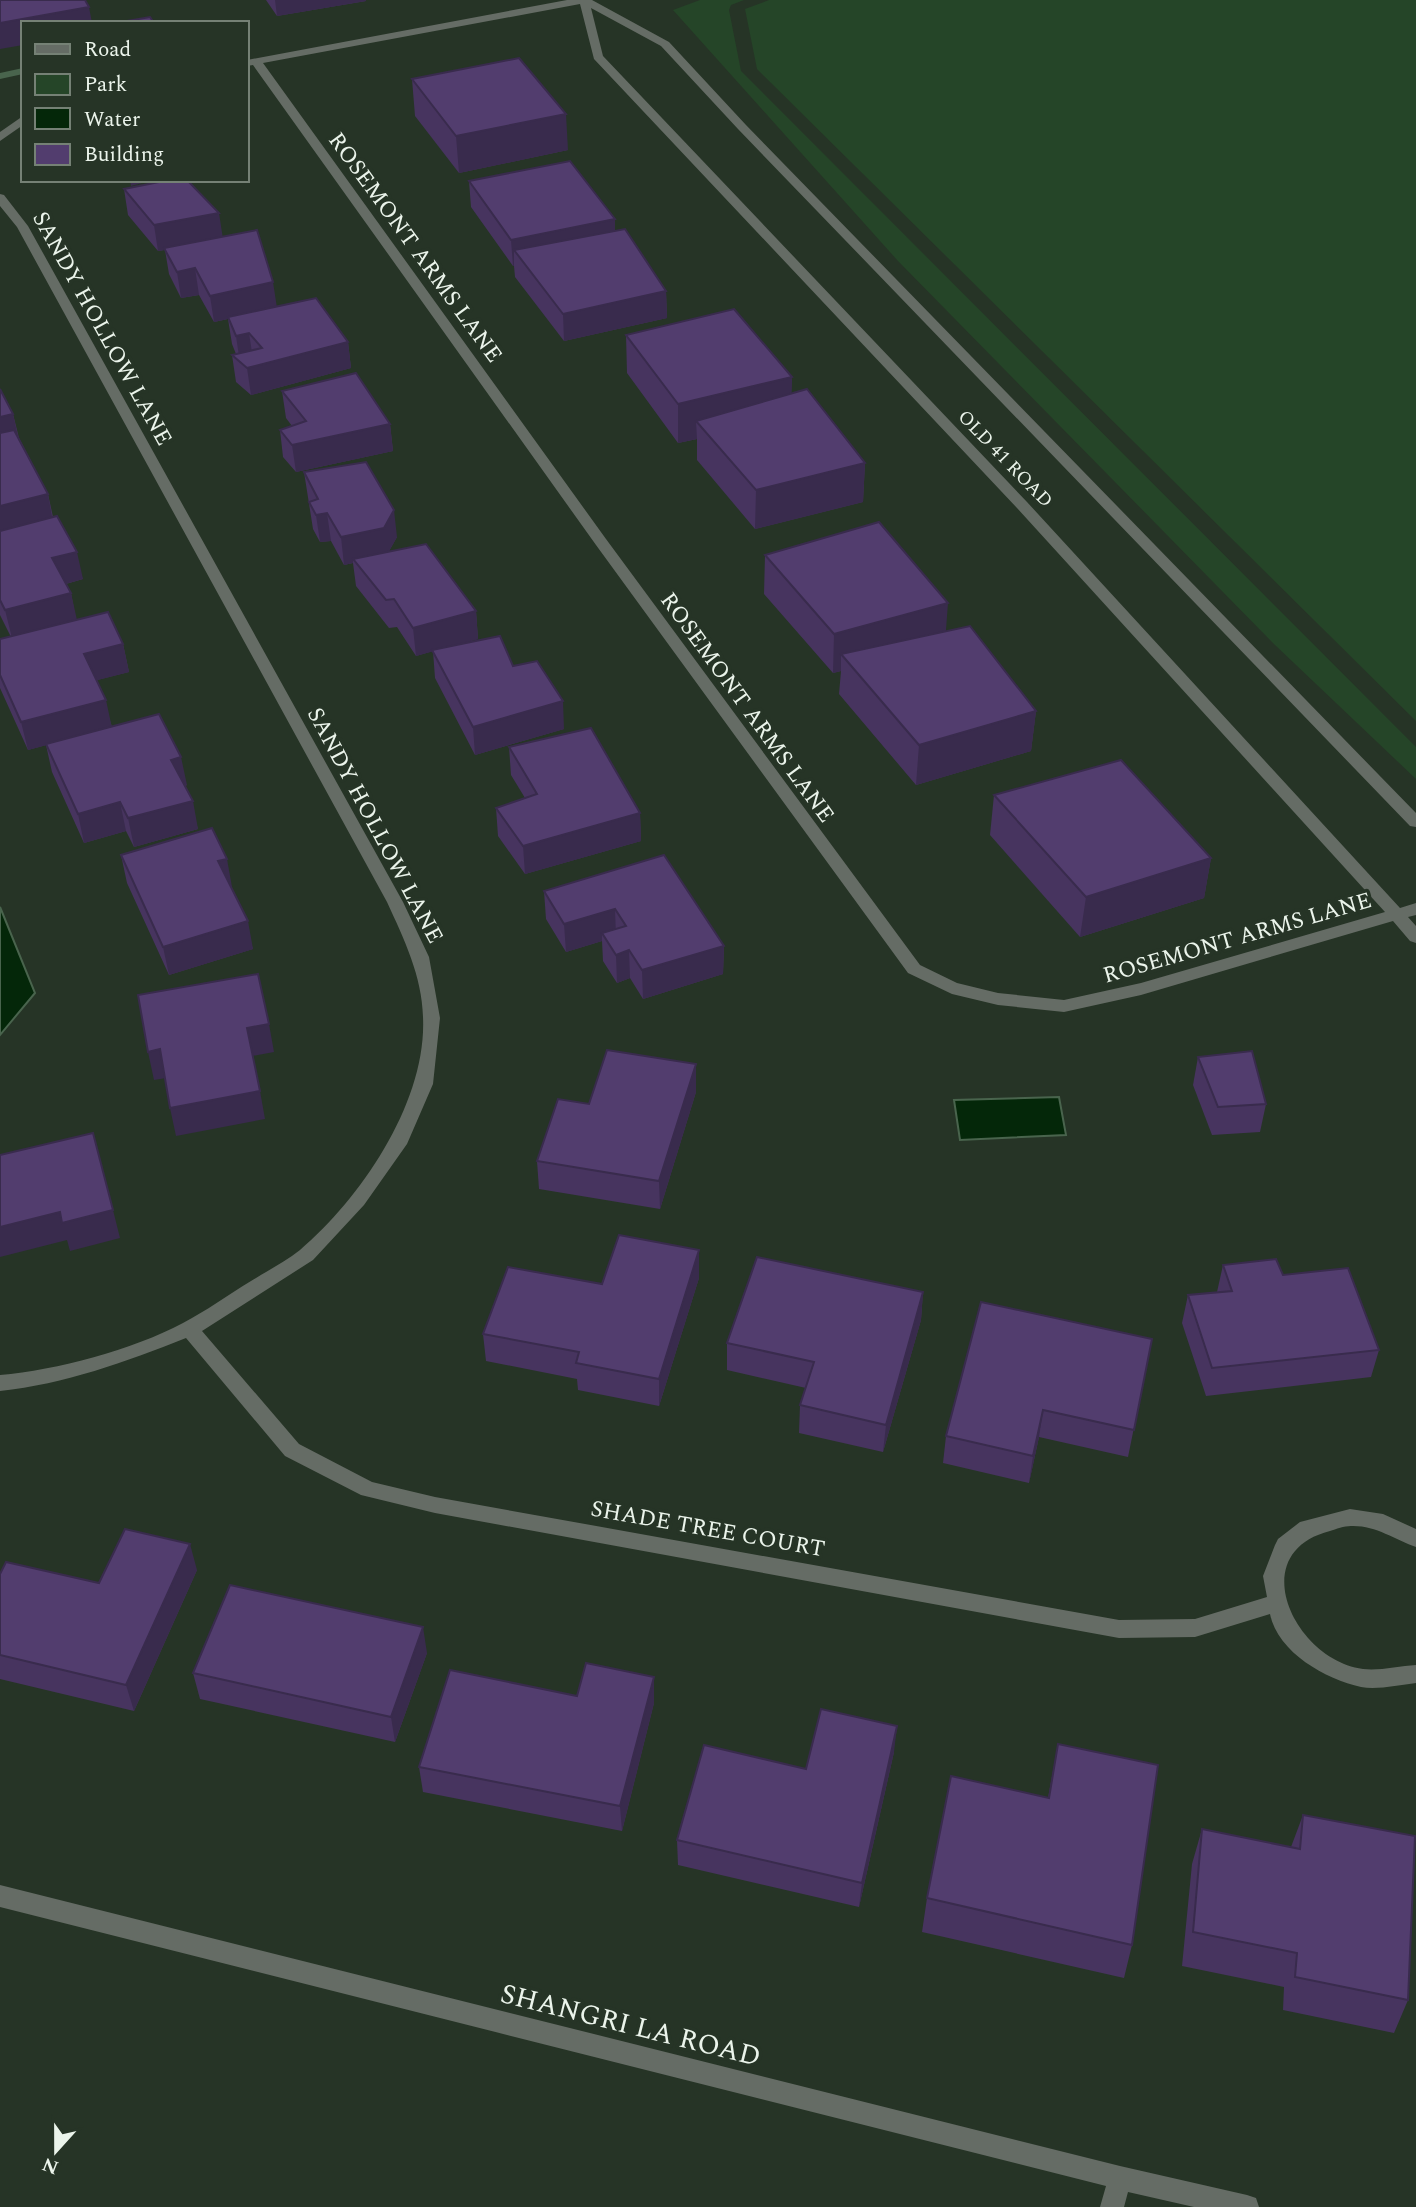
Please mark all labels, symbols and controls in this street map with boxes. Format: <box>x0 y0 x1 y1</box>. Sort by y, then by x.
legend <box>21 21 248 182</box>
text: Road <box>84 34 131 66</box>
text: Park <box>84 69 128 101</box>
text: Water <box>84 104 140 136</box>
street label: ROSEMONT ARMS LANE <box>319 125 511 371</box>
text: Building <box>84 139 164 171</box>
street label: SANDY HOLLOW LANE <box>23 205 181 452</box>
street label: OLD 41 ROAD <box>950 403 1059 515</box>
street label: ROSEMONT ARMS LANE <box>651 585 843 831</box>
street label: SANDY HOLLOW LANE <box>297 701 452 950</box>
street label: ROSEMONT ARMS LANE <box>1099 883 1376 994</box>
street label: SHADE TREE COURT <box>588 1492 828 1567</box>
street label: SHANGRI LA ROAD <box>496 1972 765 2079</box>
north arrow <box>21 2116 91 2186</box>
text: N <box>38 2149 63 2182</box>

